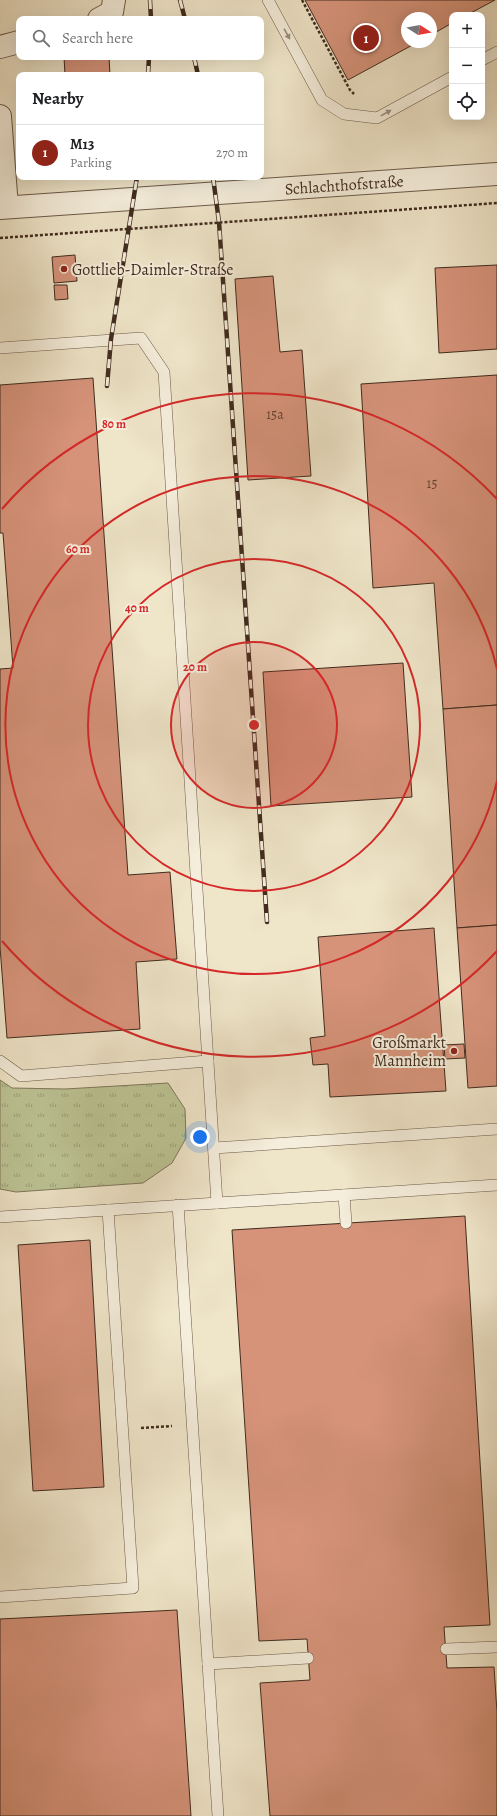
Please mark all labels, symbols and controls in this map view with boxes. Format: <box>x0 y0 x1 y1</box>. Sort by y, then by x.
north arrow <box>401 12 437 48</box>
map controls <box>449 12 485 120</box>
button: + <box>449 12 485 48</box>
search box <box>16 16 264 60</box>
pin: 1 <box>353 23 379 53</box>
icon: search <box>30 27 52 49</box>
text: Search here <box>62 28 133 48</box>
one-way arrow <box>284 28 290 40</box>
button: − <box>449 48 485 84</box>
button: locate <box>449 84 485 120</box>
text: Nearby <box>32 87 83 110</box>
one-way arrow <box>380 109 392 116</box>
text: M13 <box>70 134 94 154</box>
text: 1 <box>43 144 47 161</box>
text: 270 m <box>216 144 248 161</box>
text: Parking <box>70 154 112 171</box>
street label: Schlachthofstraße <box>284 170 404 200</box>
place label: Gottlieb-Daimler-Straße <box>72 259 234 281</box>
marker: Gottlieb-Daimler-Straße <box>59 264 69 274</box>
house number: 15a <box>266 405 284 424</box>
text: 80 m <box>102 416 126 432</box>
house number: 15 <box>427 474 437 493</box>
text: 60 m <box>66 541 90 557</box>
text: 40 m <box>125 600 149 616</box>
text: 20 m <box>183 659 207 675</box>
centre of rings <box>247 718 261 732</box>
place label: Großmarkt Mannheim <box>372 1032 446 1072</box>
marker: Großmarkt Mannheim <box>449 1046 459 1056</box>
your location <box>190 1127 210 1147</box>

